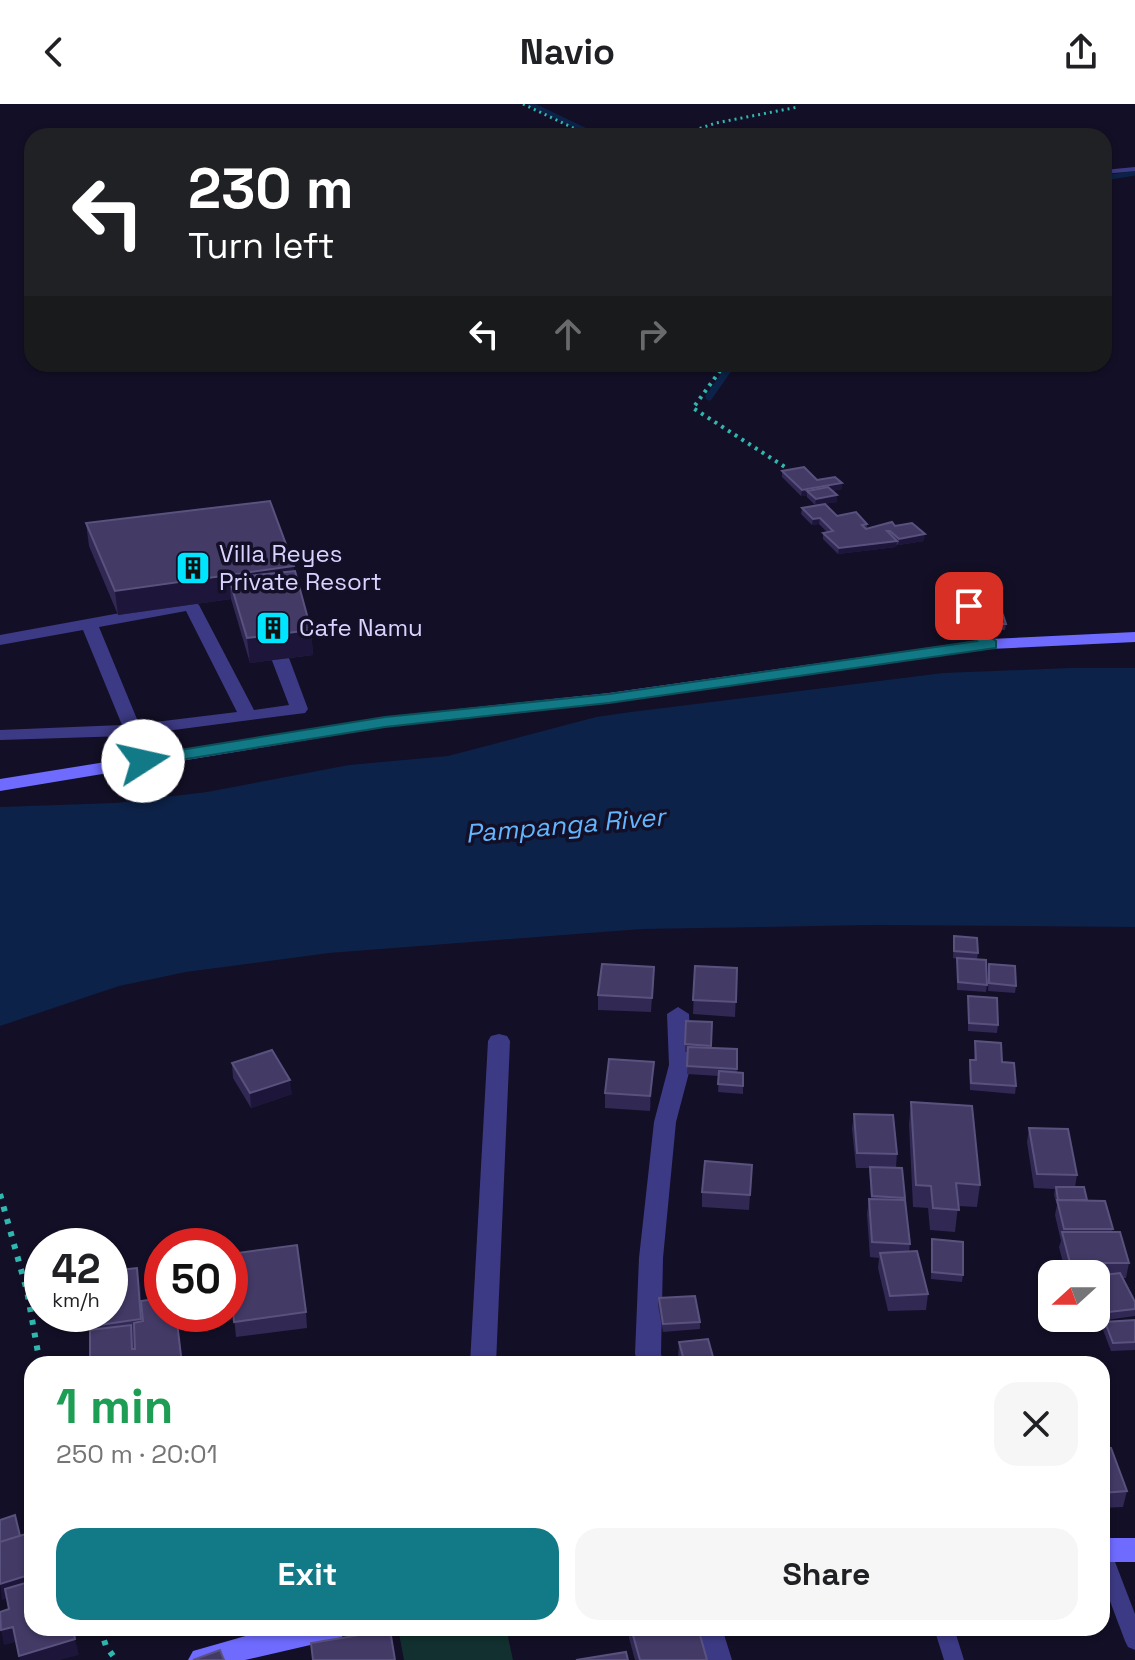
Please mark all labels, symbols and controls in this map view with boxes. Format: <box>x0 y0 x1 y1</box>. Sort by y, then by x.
text: Navio <box>520 29 615 75</box>
icon: back <box>32 30 76 74</box>
icon: share <box>1059 30 1103 74</box>
text: 230 m <box>188 153 354 224</box>
icon: left <box>56 160 160 264</box>
text: Turn left <box>188 223 335 269</box>
icon: left <box>462 312 506 356</box>
icon: ahead <box>546 312 590 356</box>
icon: right <box>630 312 674 356</box>
place label: Villa Reyes Private Resort <box>219 538 382 597</box>
building icon: Villa Reyes Private Resort <box>174 549 212 587</box>
pin <box>935 572 1003 640</box>
icon: arrive <box>947 584 991 628</box>
building icon: Cafe Namu <box>254 609 292 647</box>
place label: Cafe Namu <box>299 612 423 643</box>
position arrow <box>101 719 185 803</box>
water label: Pampanga River <box>464 799 669 851</box>
speed limit sign: 50 <box>144 1228 248 1332</box>
text: 42 <box>51 1244 101 1295</box>
north arrow <box>1038 1260 1110 1332</box>
map controls <box>1038 1260 1110 1332</box>
text: km/h <box>52 1287 100 1313</box>
text: 1 min <box>56 1376 173 1437</box>
button: close <box>994 1382 1078 1466</box>
text: 250 m · 20:01 <box>56 1437 218 1471</box>
button: Exit <box>56 1528 559 1620</box>
button: Share <box>575 1528 1078 1620</box>

